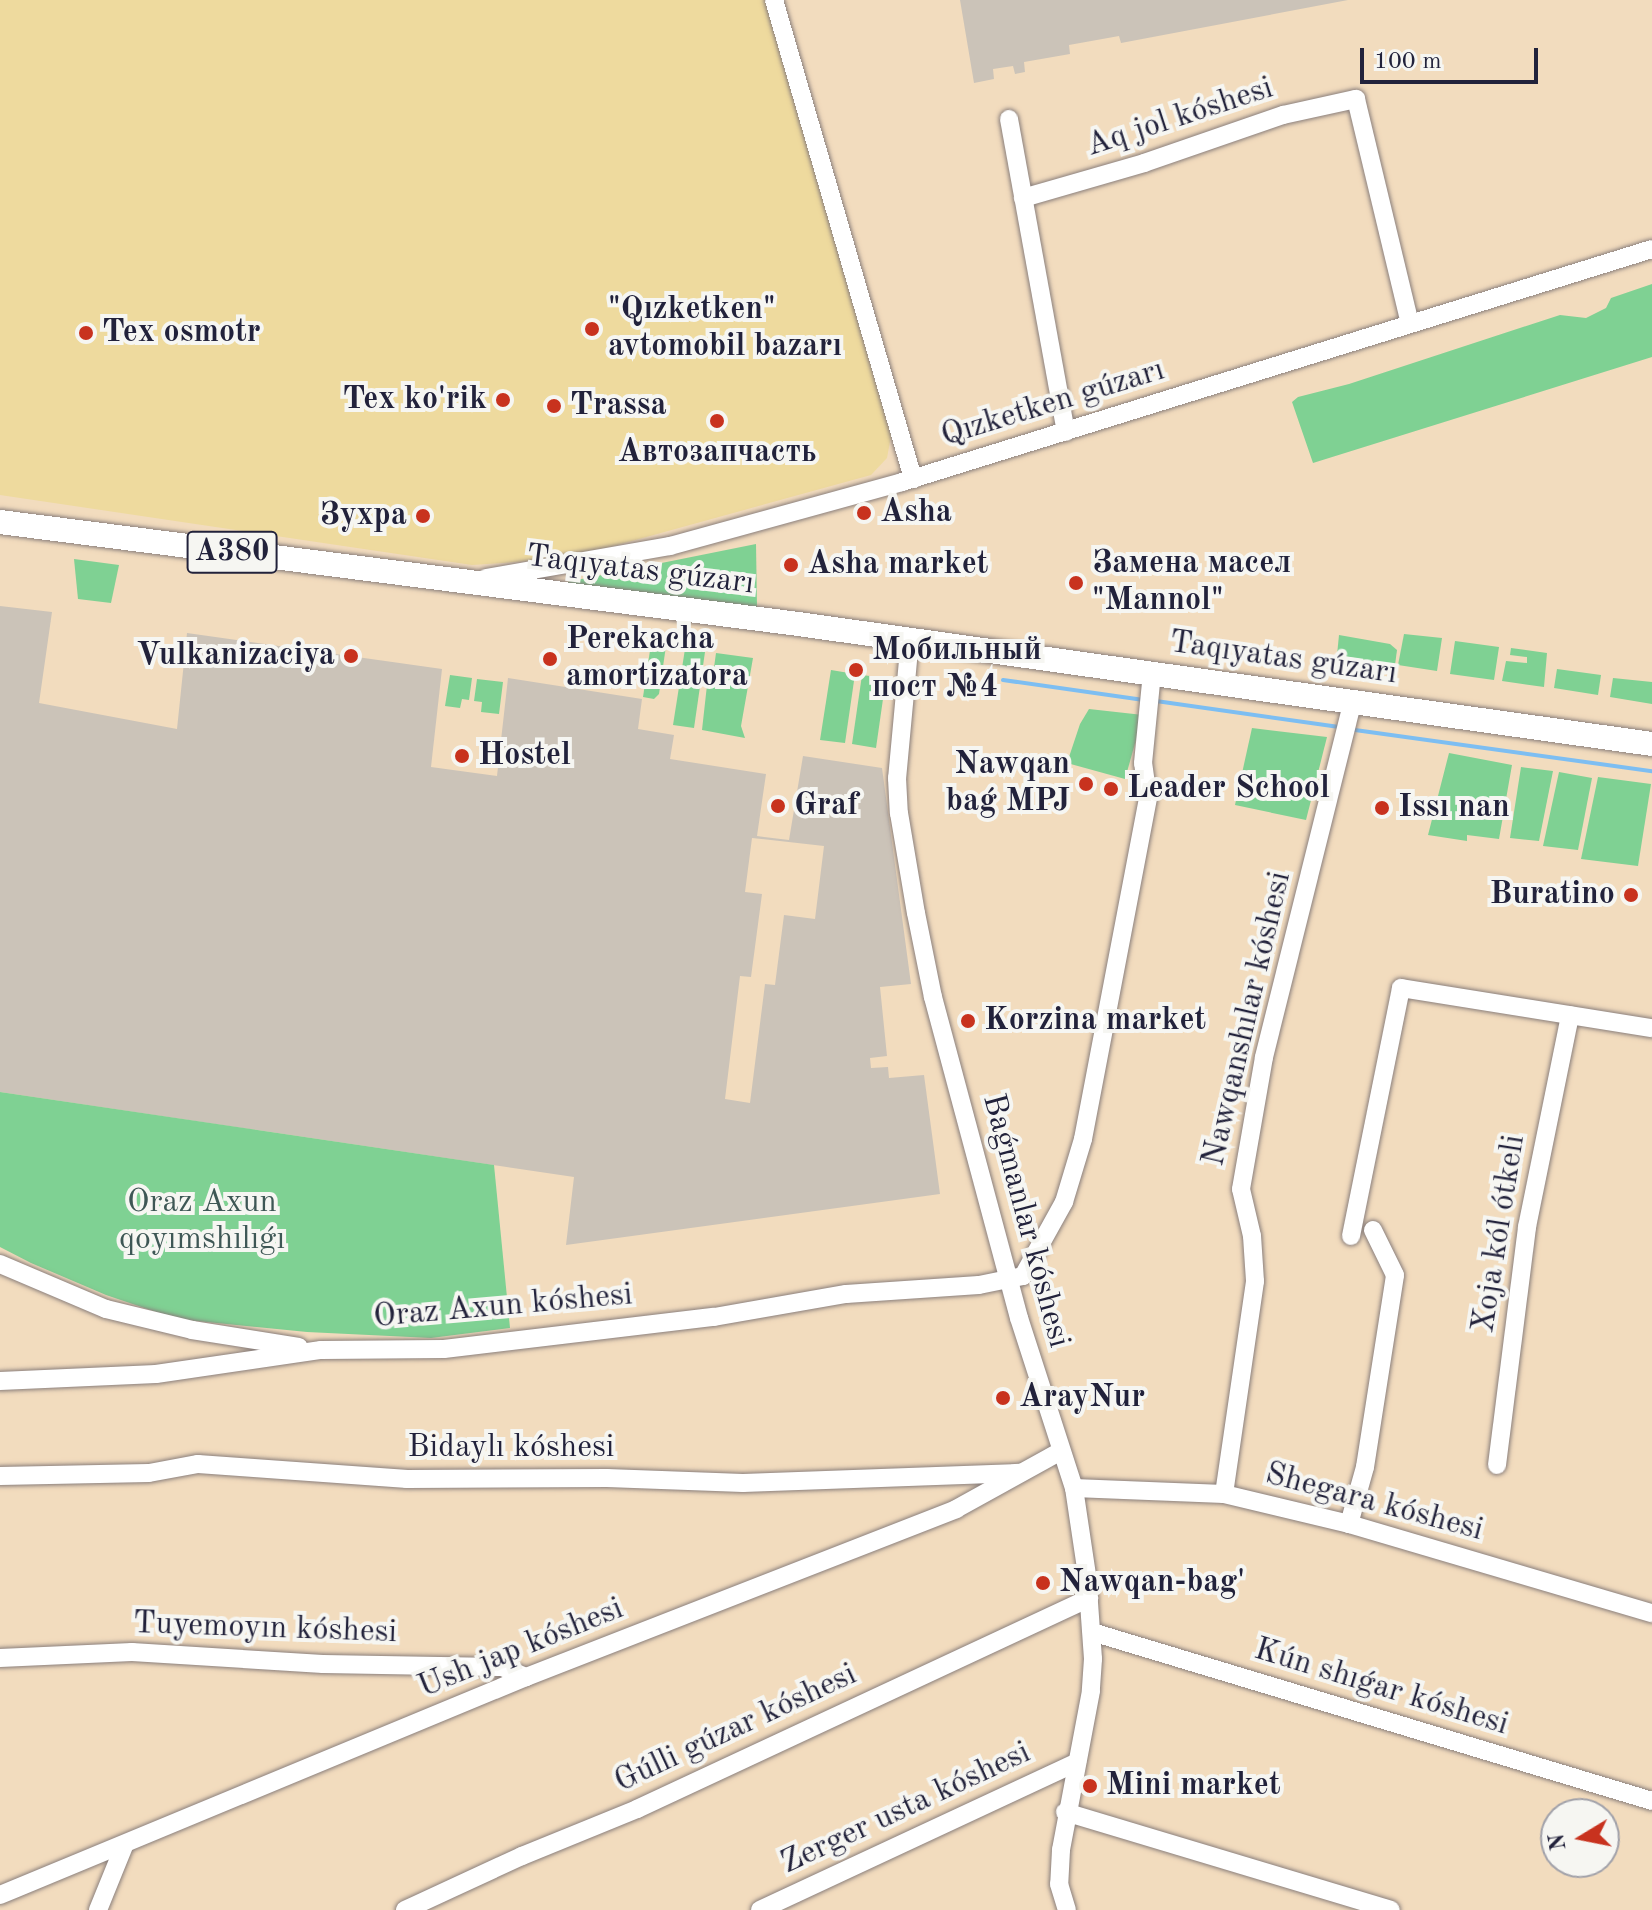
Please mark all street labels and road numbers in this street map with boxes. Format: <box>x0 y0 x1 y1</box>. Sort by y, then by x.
street label: Aq jol kóshesi <box>1082 70 1278 166</box>
street label: Qızketken gúzarı <box>937 352 1169 456</box>
road number: A380 <box>186 526 278 578</box>
street label: Taqıyatas gúzarı <box>524 538 756 604</box>
street label: Taqıyatas gúzarı <box>1167 624 1399 694</box>
street label: Nawqanshılar kóshesi <box>1195 868 1301 1170</box>
street label: Baǵmanlar kóshesi <box>973 1090 1077 1352</box>
street label: Xoja kól ótkeli <box>1465 1132 1535 1336</box>
street label: Oraz Axun kóshesi <box>372 1277 634 1337</box>
street label: Bidaylı kóshesi <box>408 1429 614 1467</box>
street label: Shegara kóshesi <box>1261 1455 1487 1551</box>
street label: Ush jap kóshesi <box>413 1590 629 1708</box>
street label: Tuyemoyın kóshesi <box>132 1605 398 1653</box>
street label: Kún shıǵar kóshesi <box>1249 1631 1513 1745</box>
street label: Gúlli gúzar kóshesi <box>609 1656 863 1802</box>
street label: Zerger usta kóshesi <box>775 1734 1037 1884</box>

